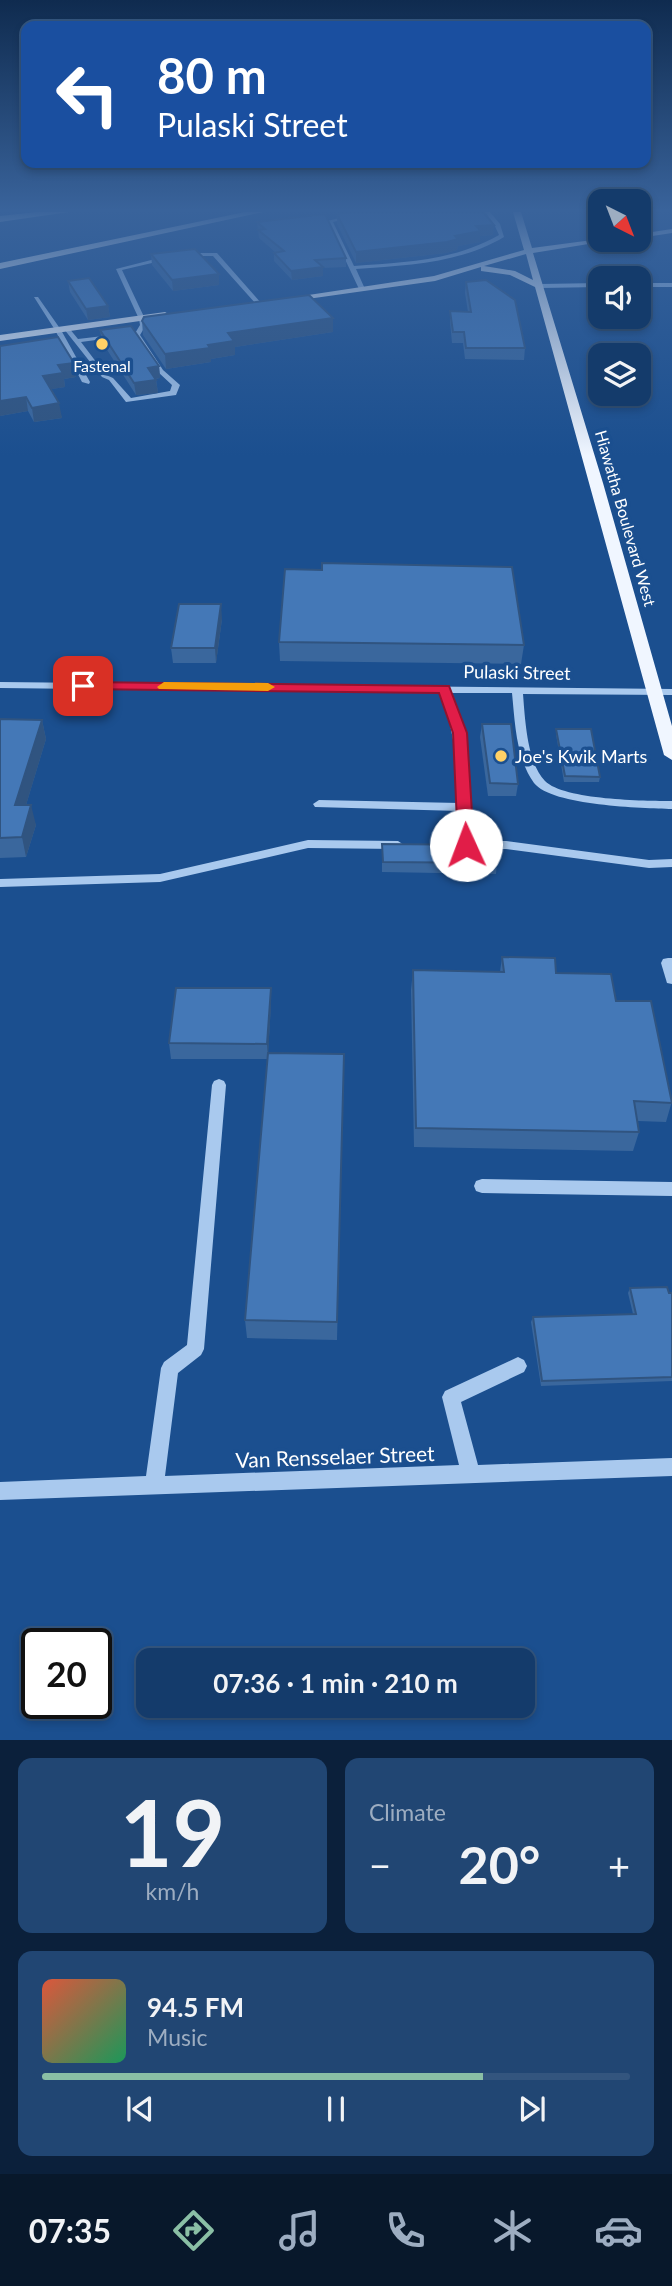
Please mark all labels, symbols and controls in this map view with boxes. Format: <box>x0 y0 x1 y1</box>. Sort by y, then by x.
text: 80 m <box>157 46 267 104</box>
icon: left <box>42 49 133 140</box>
text: Pulaski Street <box>157 105 348 144</box>
north arrow <box>588 189 651 252</box>
map controls <box>588 189 651 406</box>
button: sound <box>588 266 651 329</box>
marker: Fastenal <box>94 336 110 352</box>
button: layers <box>588 343 651 406</box>
place label: Fastenal <box>73 356 131 375</box>
street label: Hiawatha Boulevard West <box>592 428 660 608</box>
pin <box>53 656 113 716</box>
street label: Pulaski Street <box>463 660 571 684</box>
icon: arrive <box>64 667 102 705</box>
place label: Joe's Kwik Marts <box>515 745 647 767</box>
marker: Joe's Kwik Marts <box>493 748 509 764</box>
position arrow <box>429 808 503 882</box>
street label: Van Rensselaer Street <box>235 1440 435 1472</box>
speed limit sign: 20 <box>21 1628 112 1719</box>
text: 07:36 · 1 min · 210 m <box>213 1667 458 1699</box>
text: 19 <box>120 1777 225 1886</box>
text: Climate <box>369 1798 446 1826</box>
text: 20° <box>459 1833 540 1895</box>
text: − <box>369 1842 391 1888</box>
text: + <box>608 1842 630 1888</box>
text: km/h <box>146 1877 199 1905</box>
text: 94.5 FM <box>147 1991 244 2023</box>
text: Music <box>147 2023 207 2051</box>
icon: previous <box>121 2090 159 2128</box>
icon: pause <box>317 2090 355 2128</box>
icon: next <box>513 2090 551 2128</box>
icon: directions <box>169 2206 218 2255</box>
icon: music <box>275 2206 324 2255</box>
icon: phone <box>381 2206 430 2255</box>
icon: climate <box>488 2206 537 2255</box>
icon: car <box>594 2206 643 2255</box>
text: 07:35 <box>29 2211 111 2250</box>

